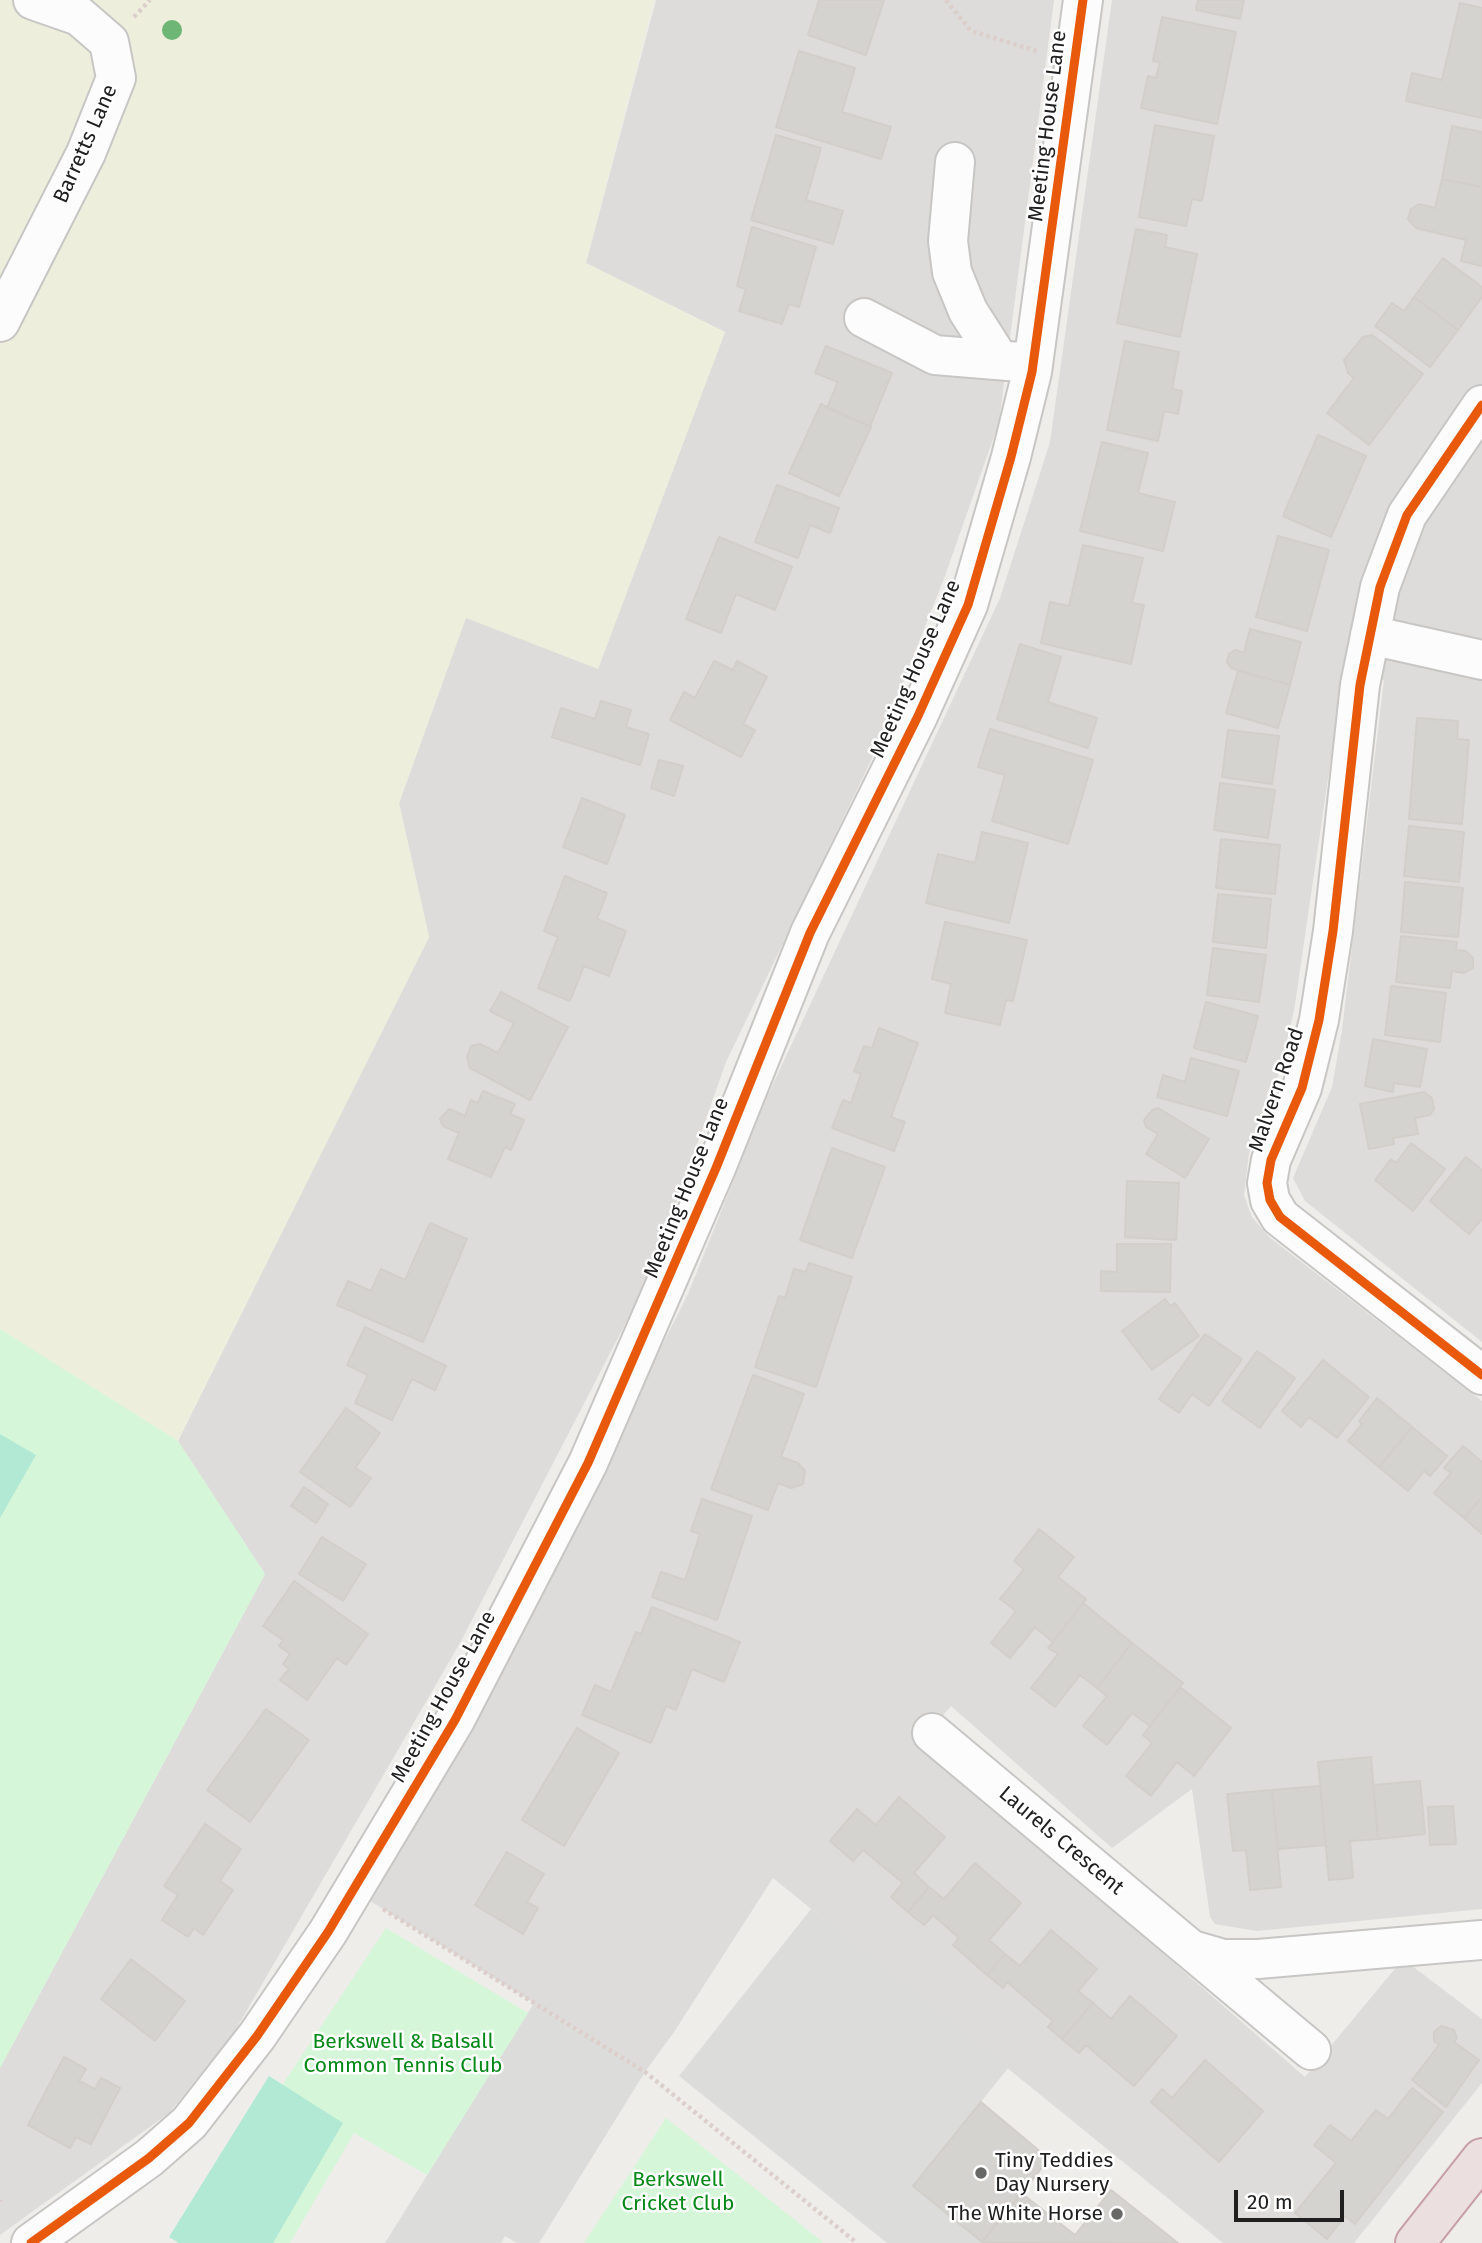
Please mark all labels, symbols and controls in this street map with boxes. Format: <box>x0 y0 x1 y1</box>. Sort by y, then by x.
street label: Meeting House Lane <box>1024 29 1072 223</box>
street label: Barretts Lane <box>49 81 123 207</box>
street label: Meeting House Lane <box>865 576 967 762</box>
street label: Malvern Road <box>1244 1025 1310 1155</box>
street label: Meeting House Lane <box>639 1094 735 1282</box>
street label: Meeting House Lane <box>386 1607 502 1787</box>
street label: Laurels Crescent <box>993 1781 1129 1901</box>
park label: Berkswell & Balsall Common Tennis Club <box>303 2029 503 2079</box>
place label: Tiny Teddies Day Nursery <box>995 2148 1113 2198</box>
marker: Tiny Teddies Day Nursery <box>973 2165 989 2181</box>
park label: Berkswell Cricket Club <box>621 2167 735 2217</box>
scale bar <box>1237 2176 1347 2220</box>
text: 20 m <box>1247 2189 1293 2215</box>
place label: The White Horse <box>947 2201 1103 2227</box>
marker: The White Horse <box>1109 2206 1125 2222</box>

